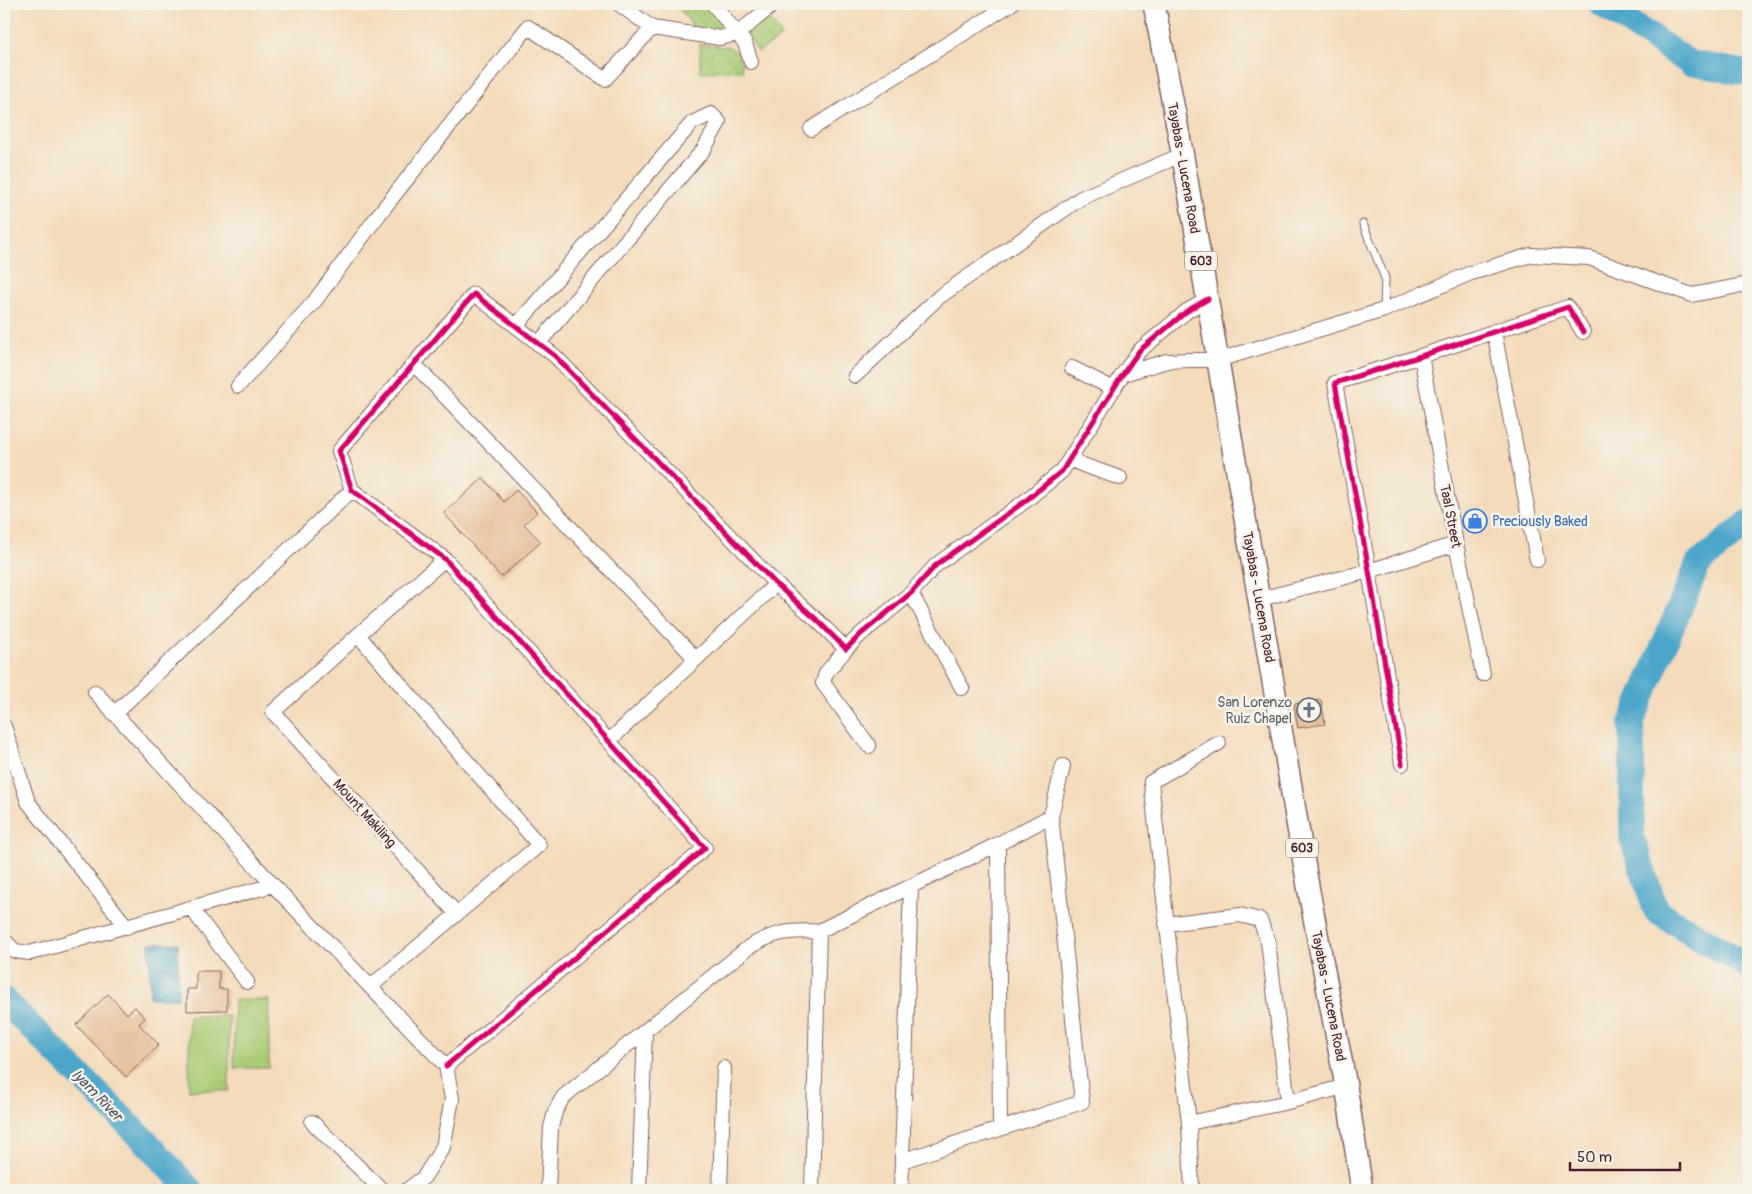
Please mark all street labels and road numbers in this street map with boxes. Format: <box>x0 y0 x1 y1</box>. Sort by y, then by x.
street label: Tayabas - Lucena Road <box>1164 101 1203 235</box>
road number: 603 <box>1185 252 1217 270</box>
street label: Taal Street <box>1436 483 1465 550</box>
street label: Tayabas - Lucena Road <box>1239 530 1278 664</box>
street label: Mount Makiling <box>329 775 400 851</box>
road number: 603 <box>1286 838 1318 858</box>
street label: Tayabas - Lucena Road <box>1308 929 1350 1063</box>

